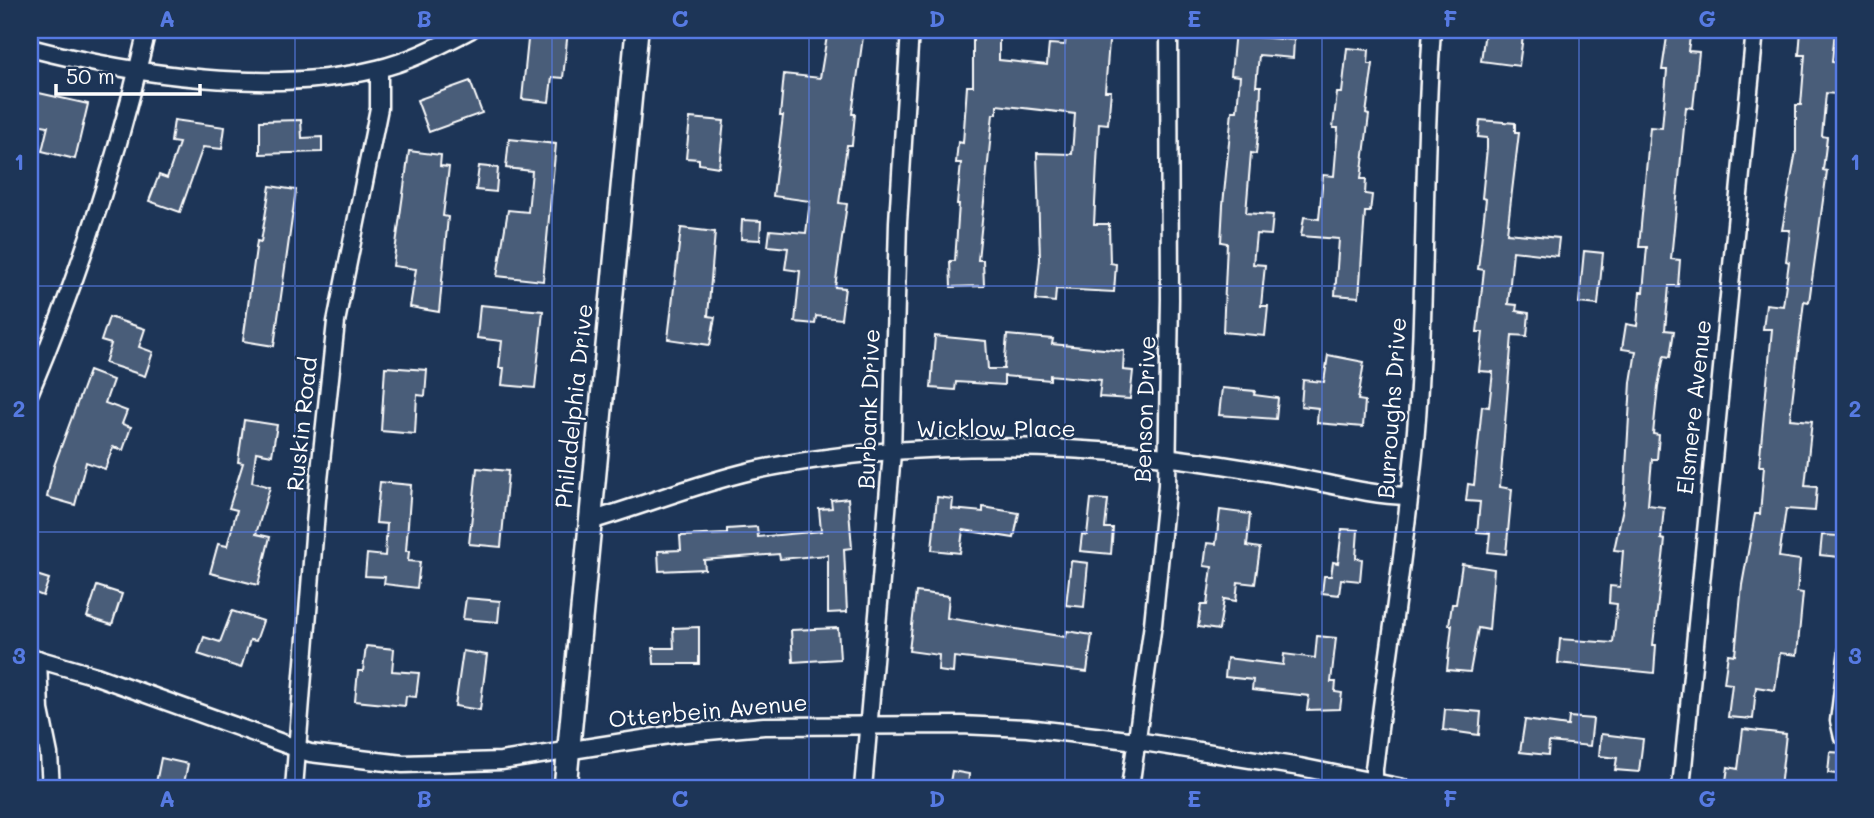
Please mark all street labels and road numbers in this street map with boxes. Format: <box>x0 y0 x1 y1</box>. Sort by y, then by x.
street label: Philadelphia Drive <box>547 302 599 510</box>
street label: Burroughs Drive <box>1370 316 1412 500</box>
street label: Elsmere Avenue <box>1669 318 1717 496</box>
street label: Burbank Drive <box>850 328 886 490</box>
street label: Benson Drive <box>1126 335 1162 483</box>
street label: Ruskin Road <box>279 355 323 493</box>
street label: Wicklow Place <box>916 413 1076 443</box>
street label: Otterbein Avenue <box>607 686 809 734</box>

